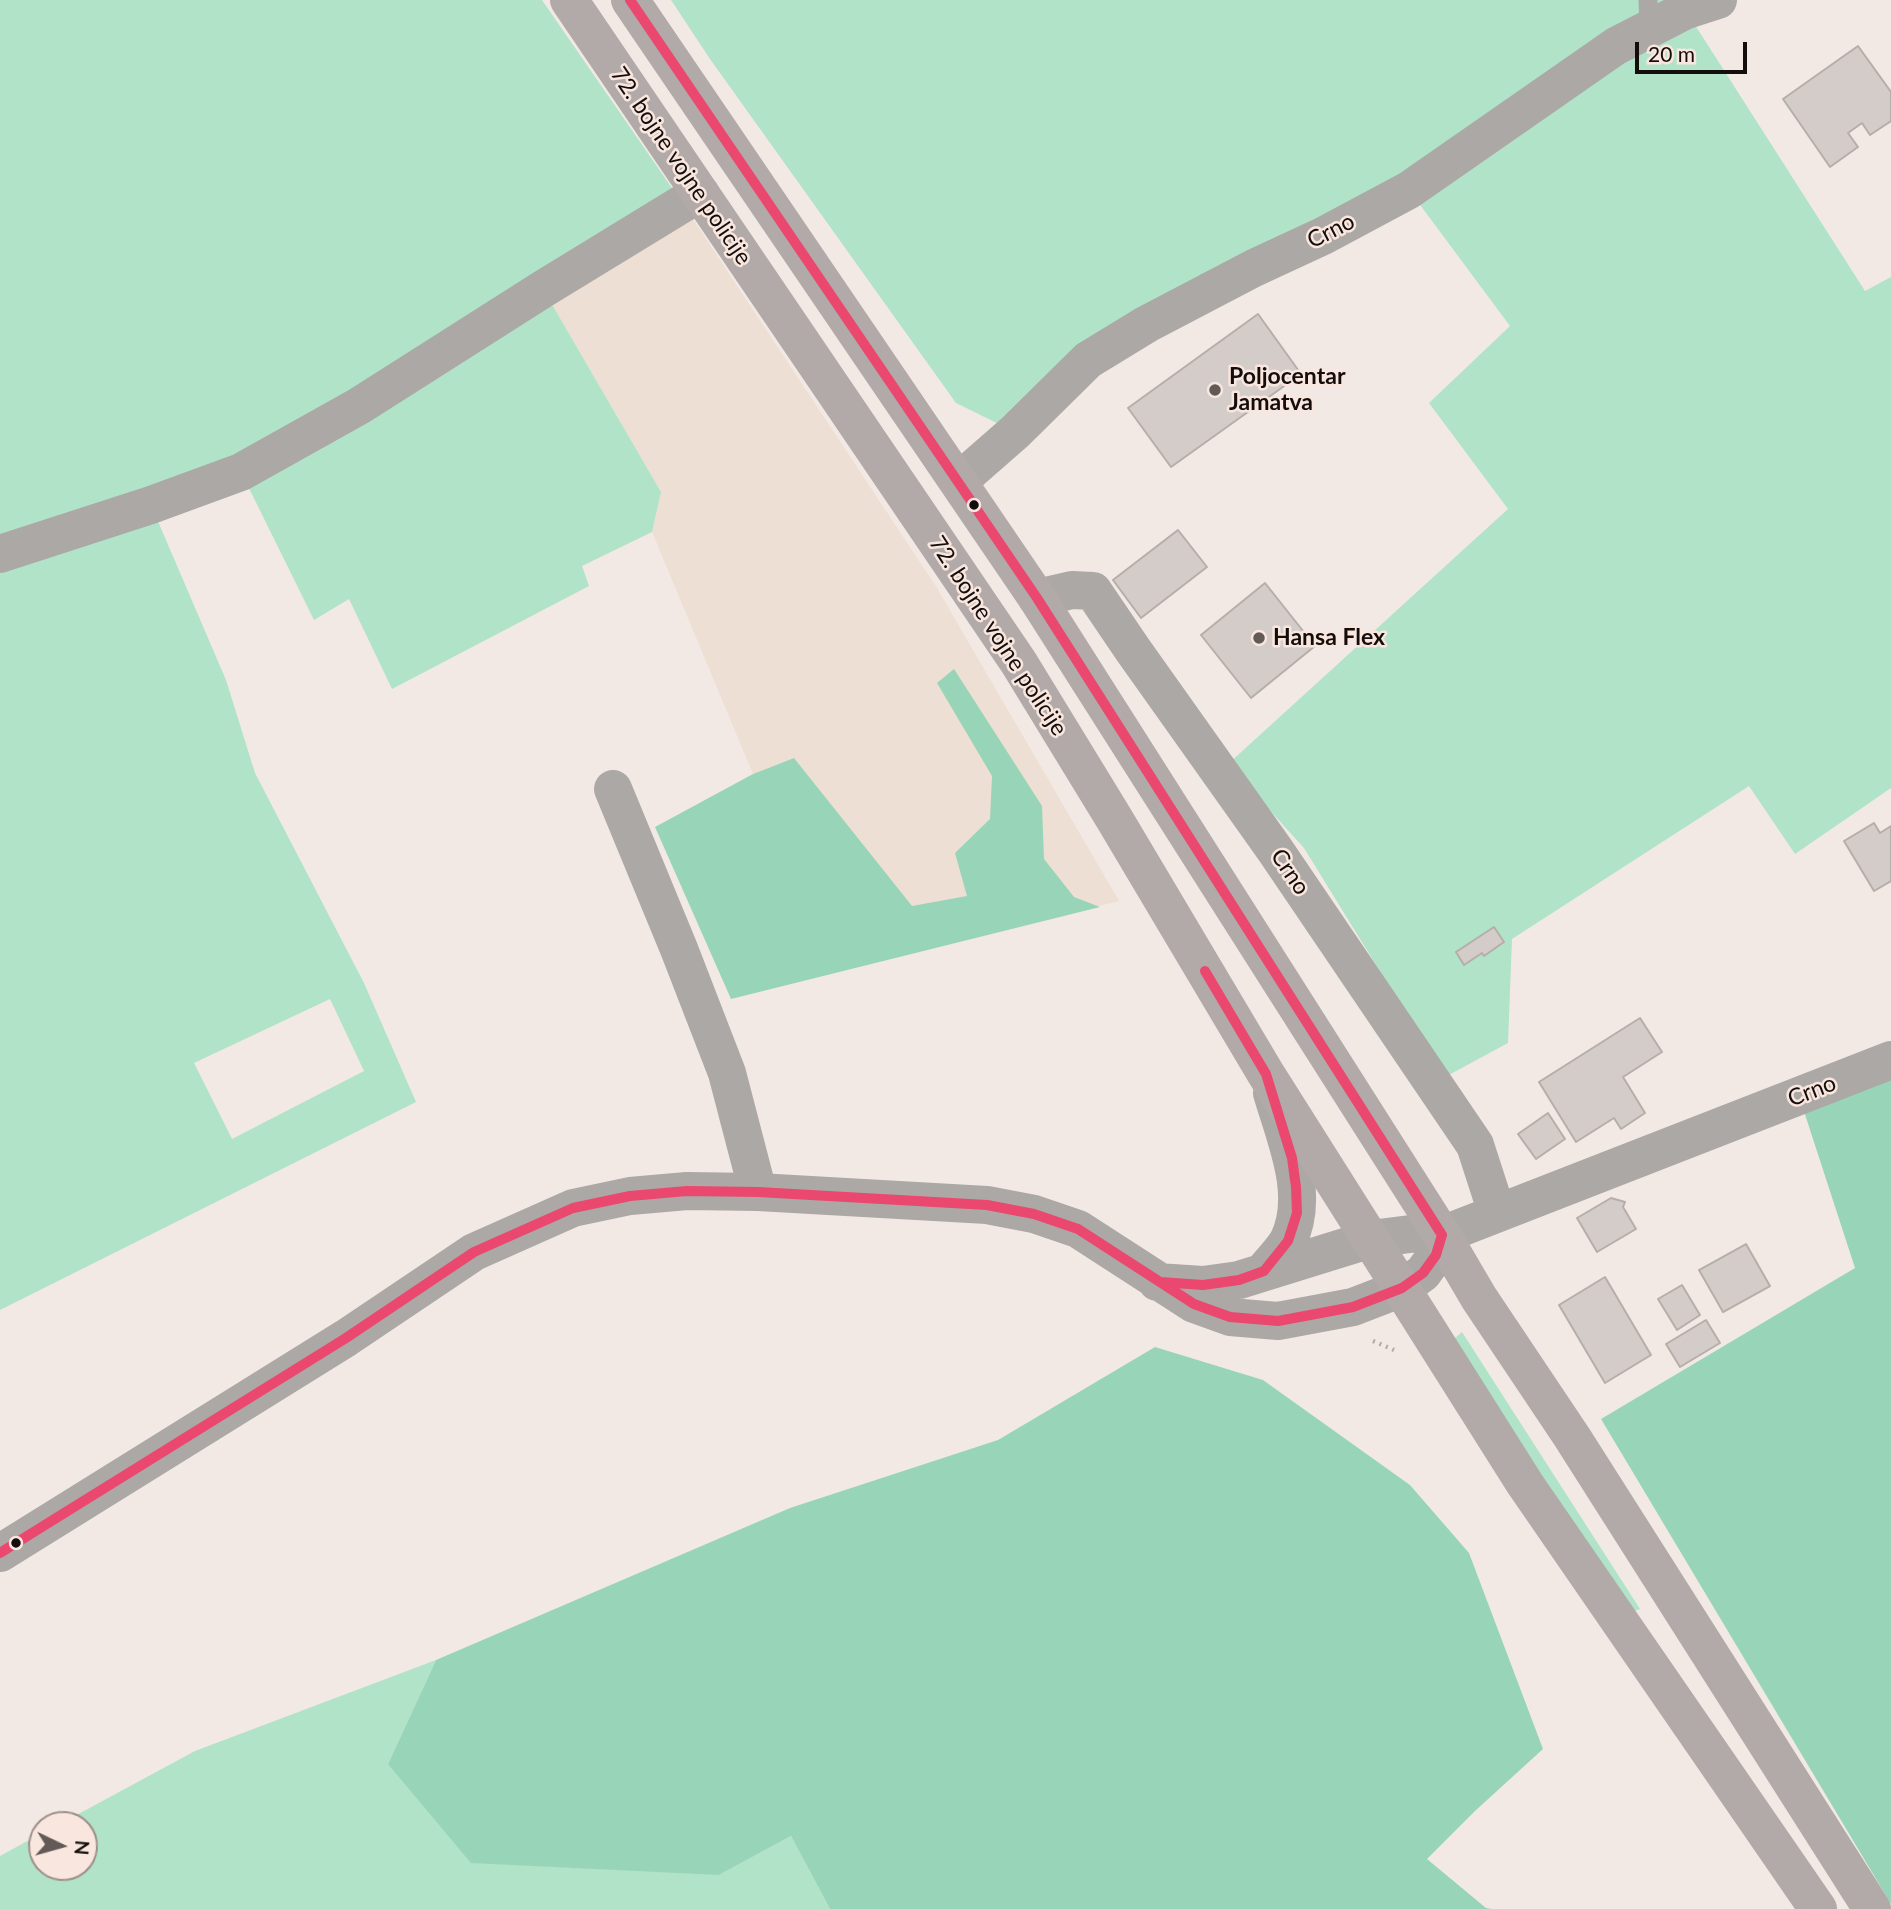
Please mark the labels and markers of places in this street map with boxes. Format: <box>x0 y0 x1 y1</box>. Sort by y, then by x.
place label: Poljocentar Jamatva <box>1229 363 1345 417</box>
marker: Poljocentar Jamatva <box>1207 382 1223 398</box>
unlabelled marker <box>967 498 981 512</box>
place label: Hansa Flex <box>1273 624 1385 652</box>
marker: Hansa Flex <box>1251 630 1267 646</box>
unlabelled marker <box>9 1536 23 1550</box>

